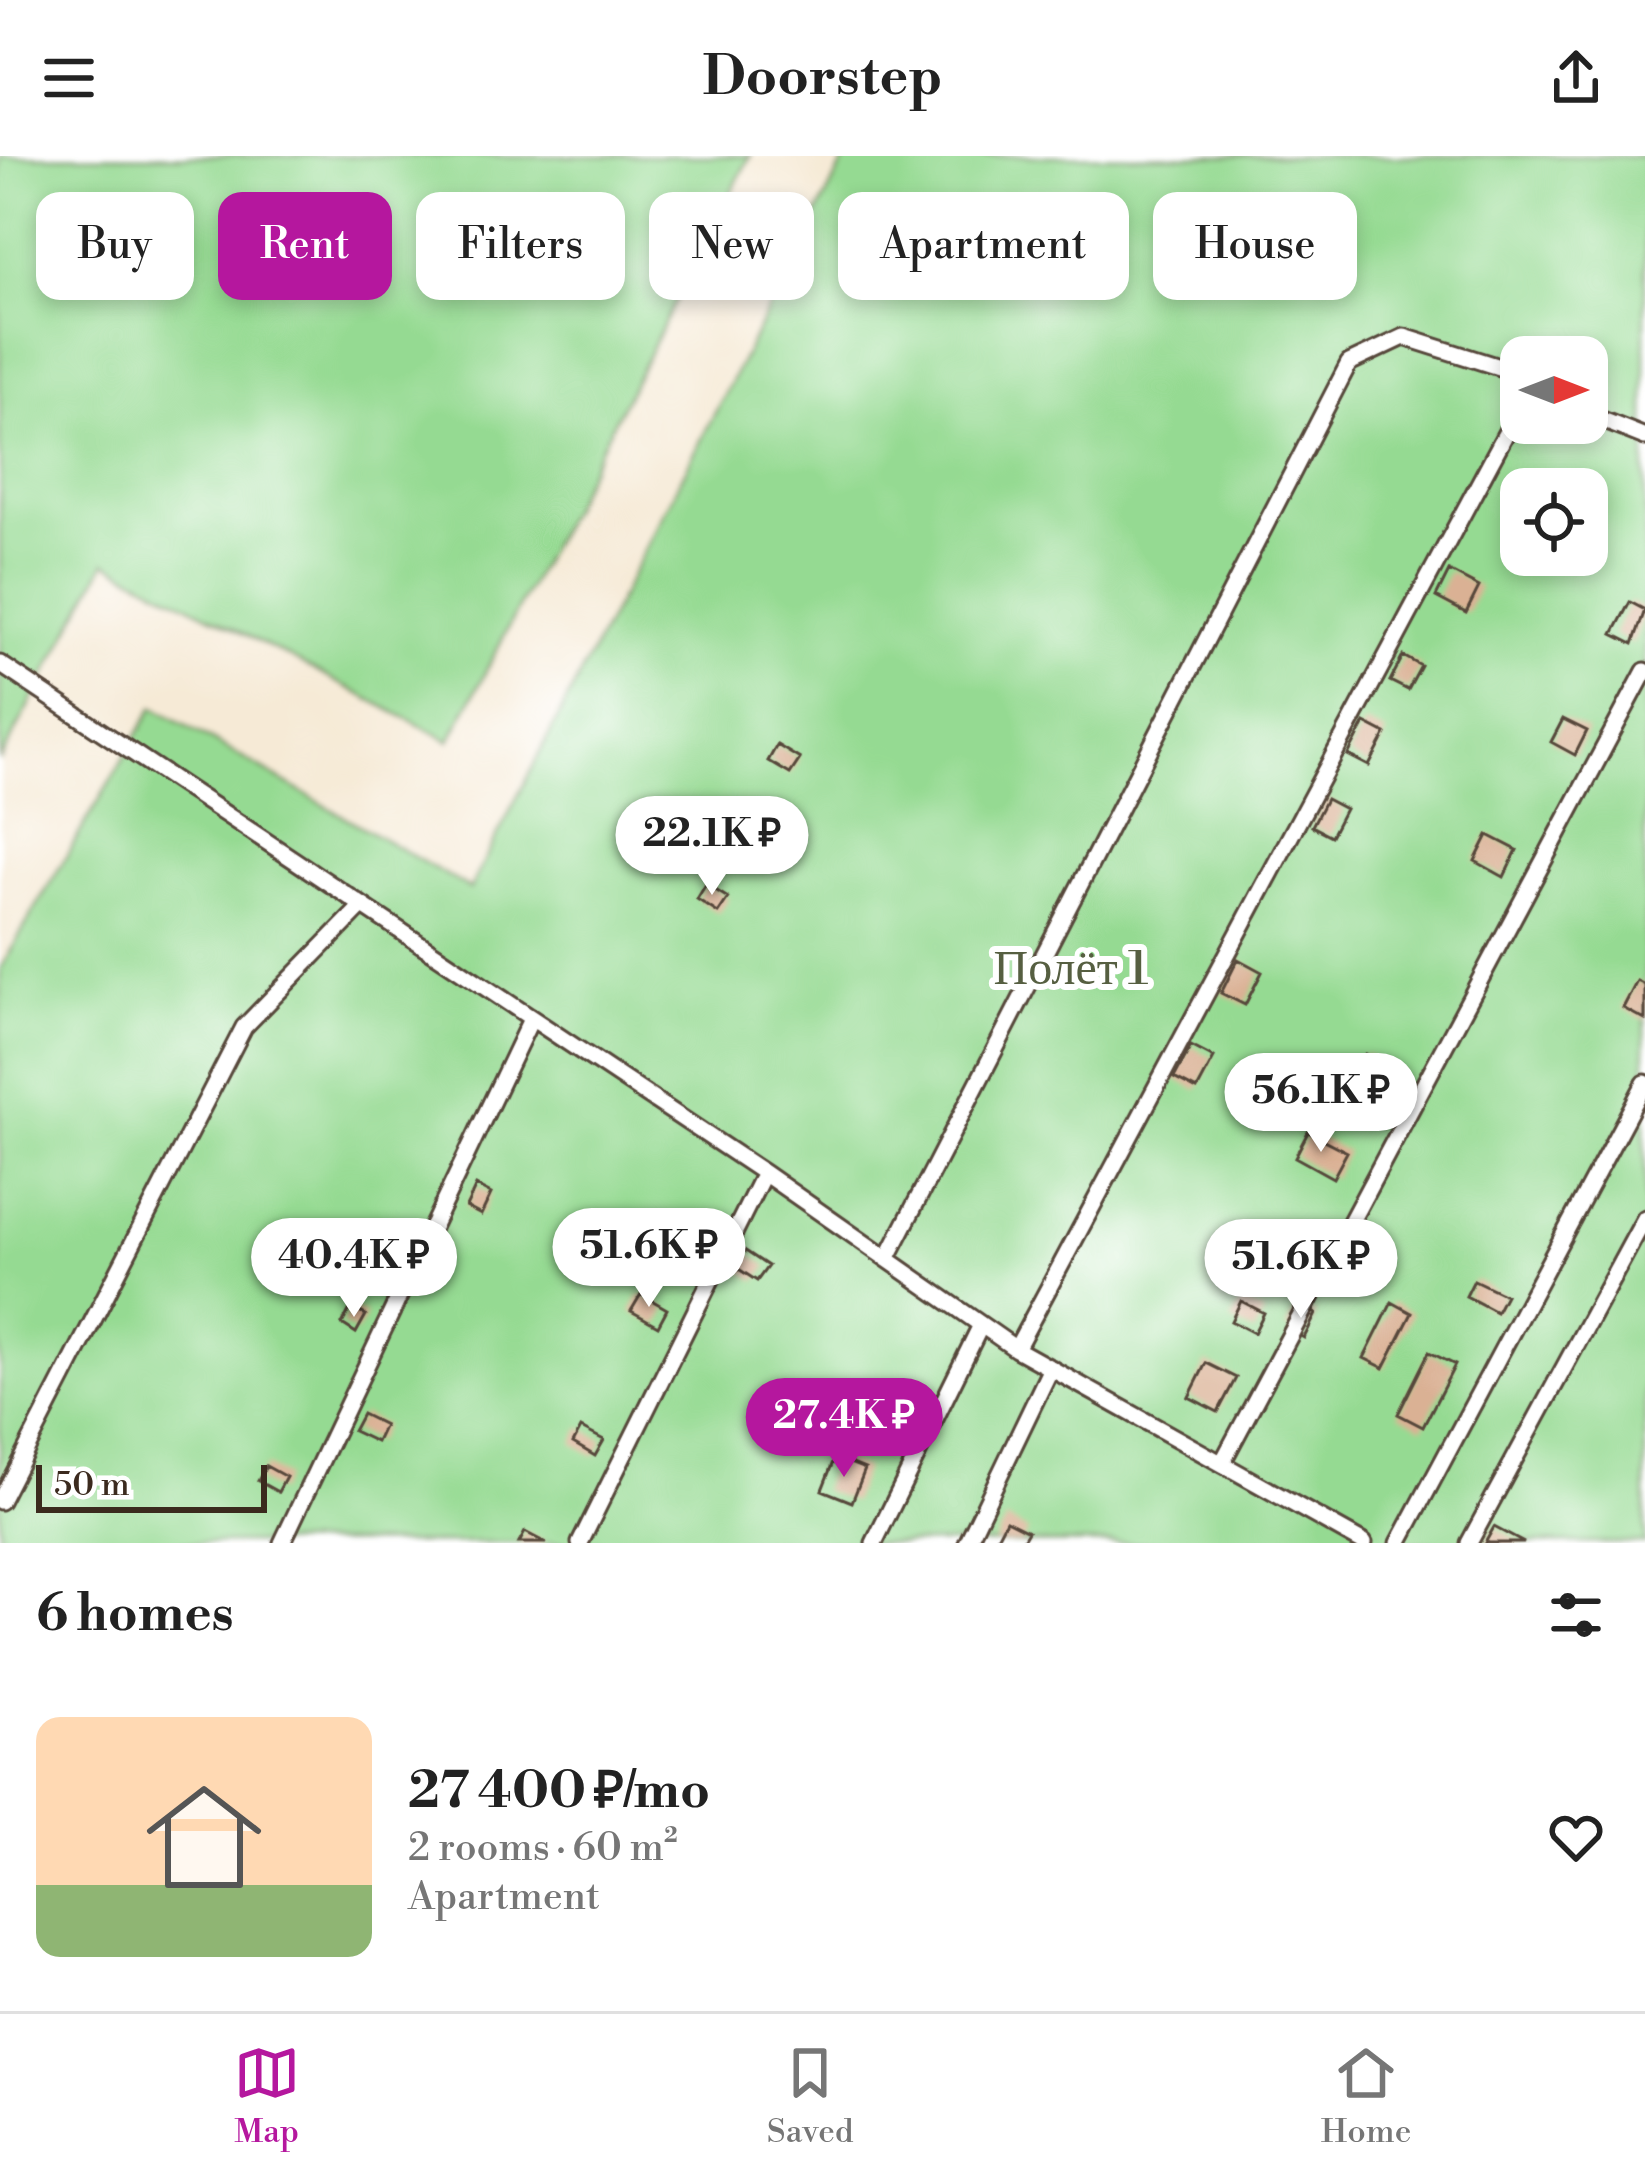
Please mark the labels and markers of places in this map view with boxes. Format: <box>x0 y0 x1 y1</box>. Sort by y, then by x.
pin: 22.1K ₽ <box>601 796 823 898</box>
pin: 56.1K ₽ <box>1210 1053 1432 1155</box>
pin: 51.6K ₽ <box>538 1208 760 1310</box>
pin: 40.4K ₽ <box>243 1218 465 1320</box>
pin: 51.6K ₽ <box>1190 1219 1412 1321</box>
pin: 27.4K ₽ <box>733 1378 955 1480</box>

